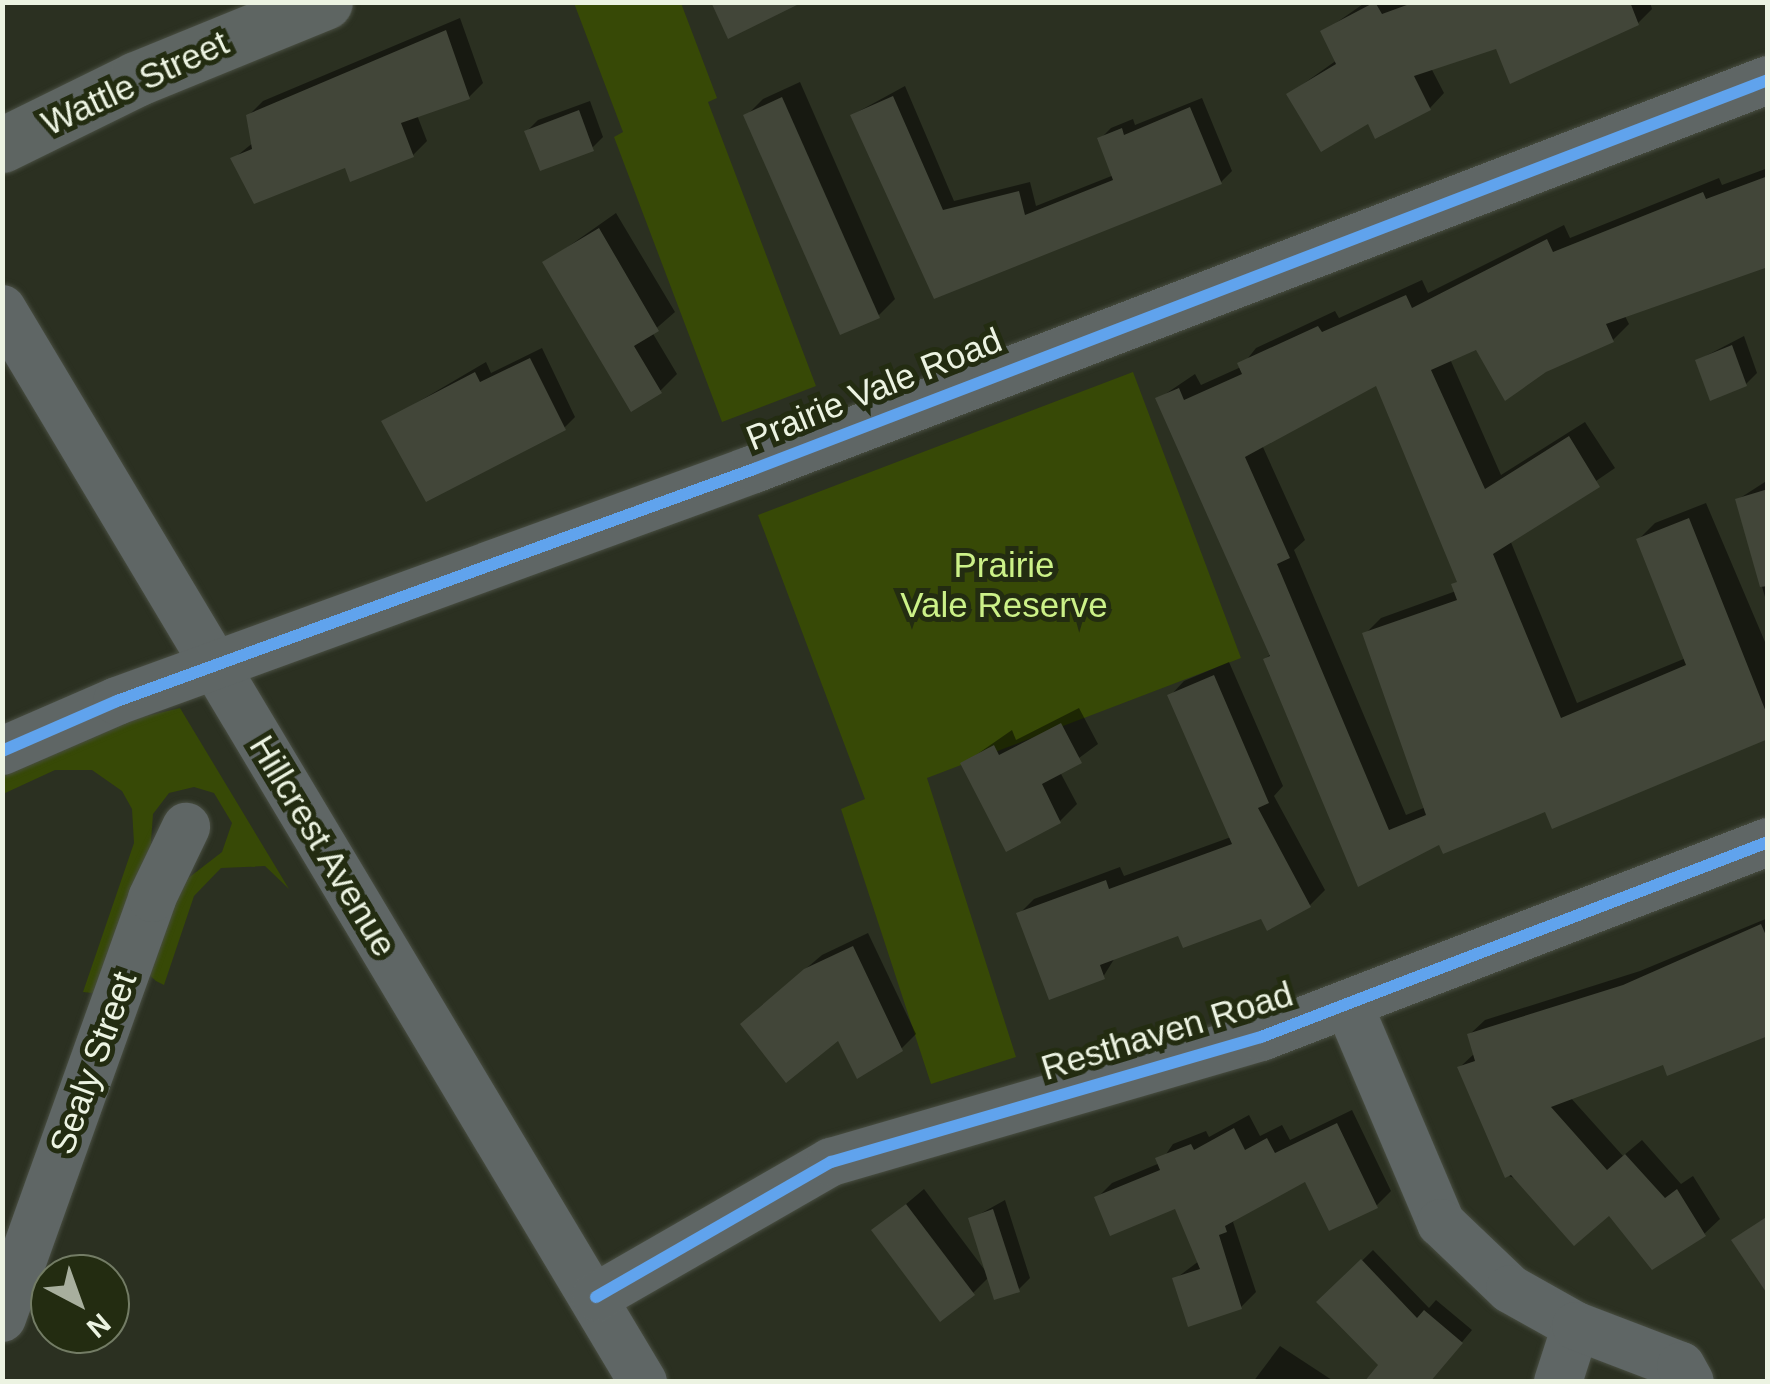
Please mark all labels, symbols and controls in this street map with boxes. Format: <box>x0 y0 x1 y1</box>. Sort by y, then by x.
street label: Wattle Street <box>35 21 235 145</box>
street label: Prairie Vale Road <box>740 319 1008 459</box>
park label: Prairie Vale Reserve <box>900 544 1108 626</box>
street label: Hillcrest Avenue <box>240 727 406 965</box>
street label: Sealy Street <box>41 966 145 1160</box>
street label: Resthaven Road <box>1036 973 1298 1089</box>
north arrow <box>30 1254 130 1354</box>
text: N <box>81 1307 117 1344</box>

